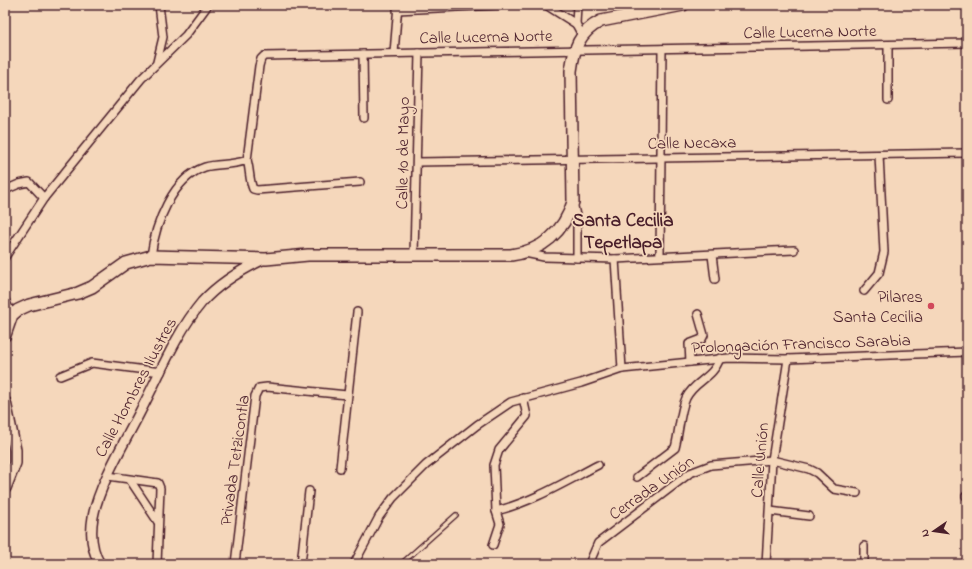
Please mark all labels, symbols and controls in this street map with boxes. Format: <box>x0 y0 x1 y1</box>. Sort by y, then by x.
street label: Calle Lucerna Norte <box>743 19 877 46</box>
street label: Calle Lucerna Norte <box>419 24 553 51</box>
street label: Calle 10 de Mayo <box>390 96 418 210</box>
street label: Calle Necaxa <box>647 130 737 157</box>
district label: Santa Cecilia Tepetlapa <box>573 208 673 257</box>
place label: Pilares Santa Cecilia <box>833 285 923 330</box>
marker: Pilares Santa Cecilia <box>926 301 936 311</box>
street label: Calle Hombres Ilustres <box>89 313 184 462</box>
street label: Prolongación Francisco Sarabia <box>691 328 911 363</box>
street label: Privada Tetzicontla <box>214 393 257 527</box>
street label: Calle Unión <box>745 421 776 499</box>
street label: Cerrada Unión <box>604 450 700 527</box>
north arrow <box>914 511 954 551</box>
text: N <box>917 528 934 538</box>

